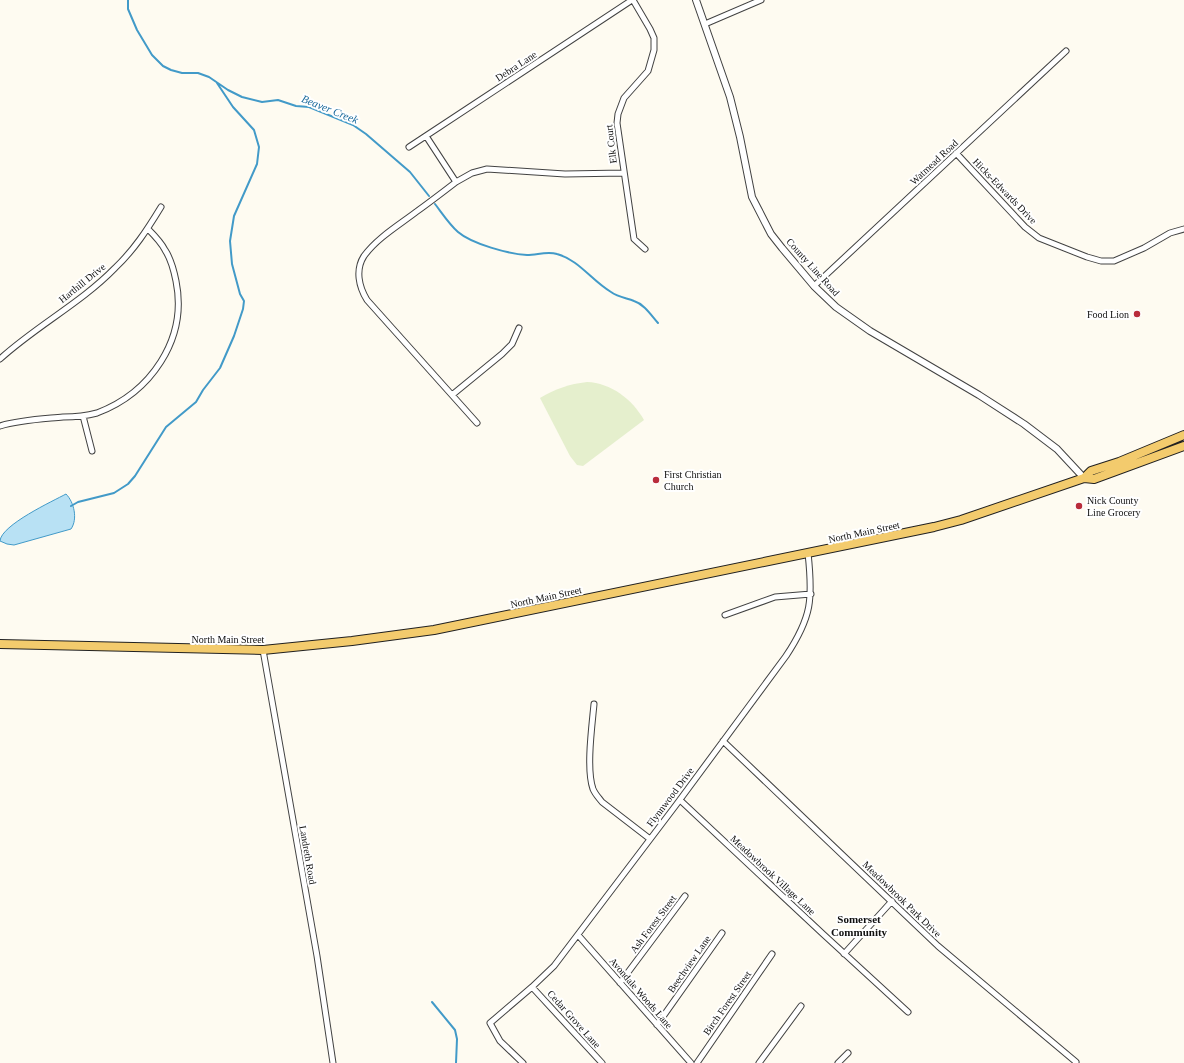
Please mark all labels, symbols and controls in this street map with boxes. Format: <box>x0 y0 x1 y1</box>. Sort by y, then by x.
street label: Debra Lane <box>493 48 539 83</box>
water label: Beaver Creek <box>300 92 361 126</box>
street label: Elk Court <box>603 124 619 164</box>
street label: Watmead Road <box>908 137 960 187</box>
street label: Hicks-Edwards Drive <box>971 156 1040 226</box>
street label: County Line Road <box>784 236 842 298</box>
street label: Harthill Drive <box>57 261 108 305</box>
place label: Food Lion <box>1087 309 1129 320</box>
marker: Food Lion <box>1132 309 1142 319</box>
place label: First Christian Church <box>664 469 722 492</box>
marker: First Christian Church <box>651 475 661 485</box>
place label: Nick County Line Grocery <box>1087 495 1141 518</box>
marker: Nick County Line Grocery <box>1074 501 1084 511</box>
street label: North Main Street <box>827 519 901 545</box>
street label: North Main Street <box>509 584 583 610</box>
street label: North Main Street <box>192 634 265 645</box>
street label: Flynnwood Drive <box>644 765 696 829</box>
street label: Landreth Road <box>297 825 319 885</box>
street label: Meadowbrook Village Lane <box>728 833 818 918</box>
street label: Meadowbrook Park Drive <box>861 859 944 940</box>
street label: Ash Forest Street <box>628 893 678 955</box>
district label: Somerset Community <box>831 913 888 938</box>
street label: Beechview Lane <box>665 933 713 995</box>
street label: Avondale Woods Lane <box>607 955 675 1031</box>
street label: Birch Forest Street <box>701 969 753 1037</box>
street label: Cedar Grove Lane <box>545 988 603 1051</box>

